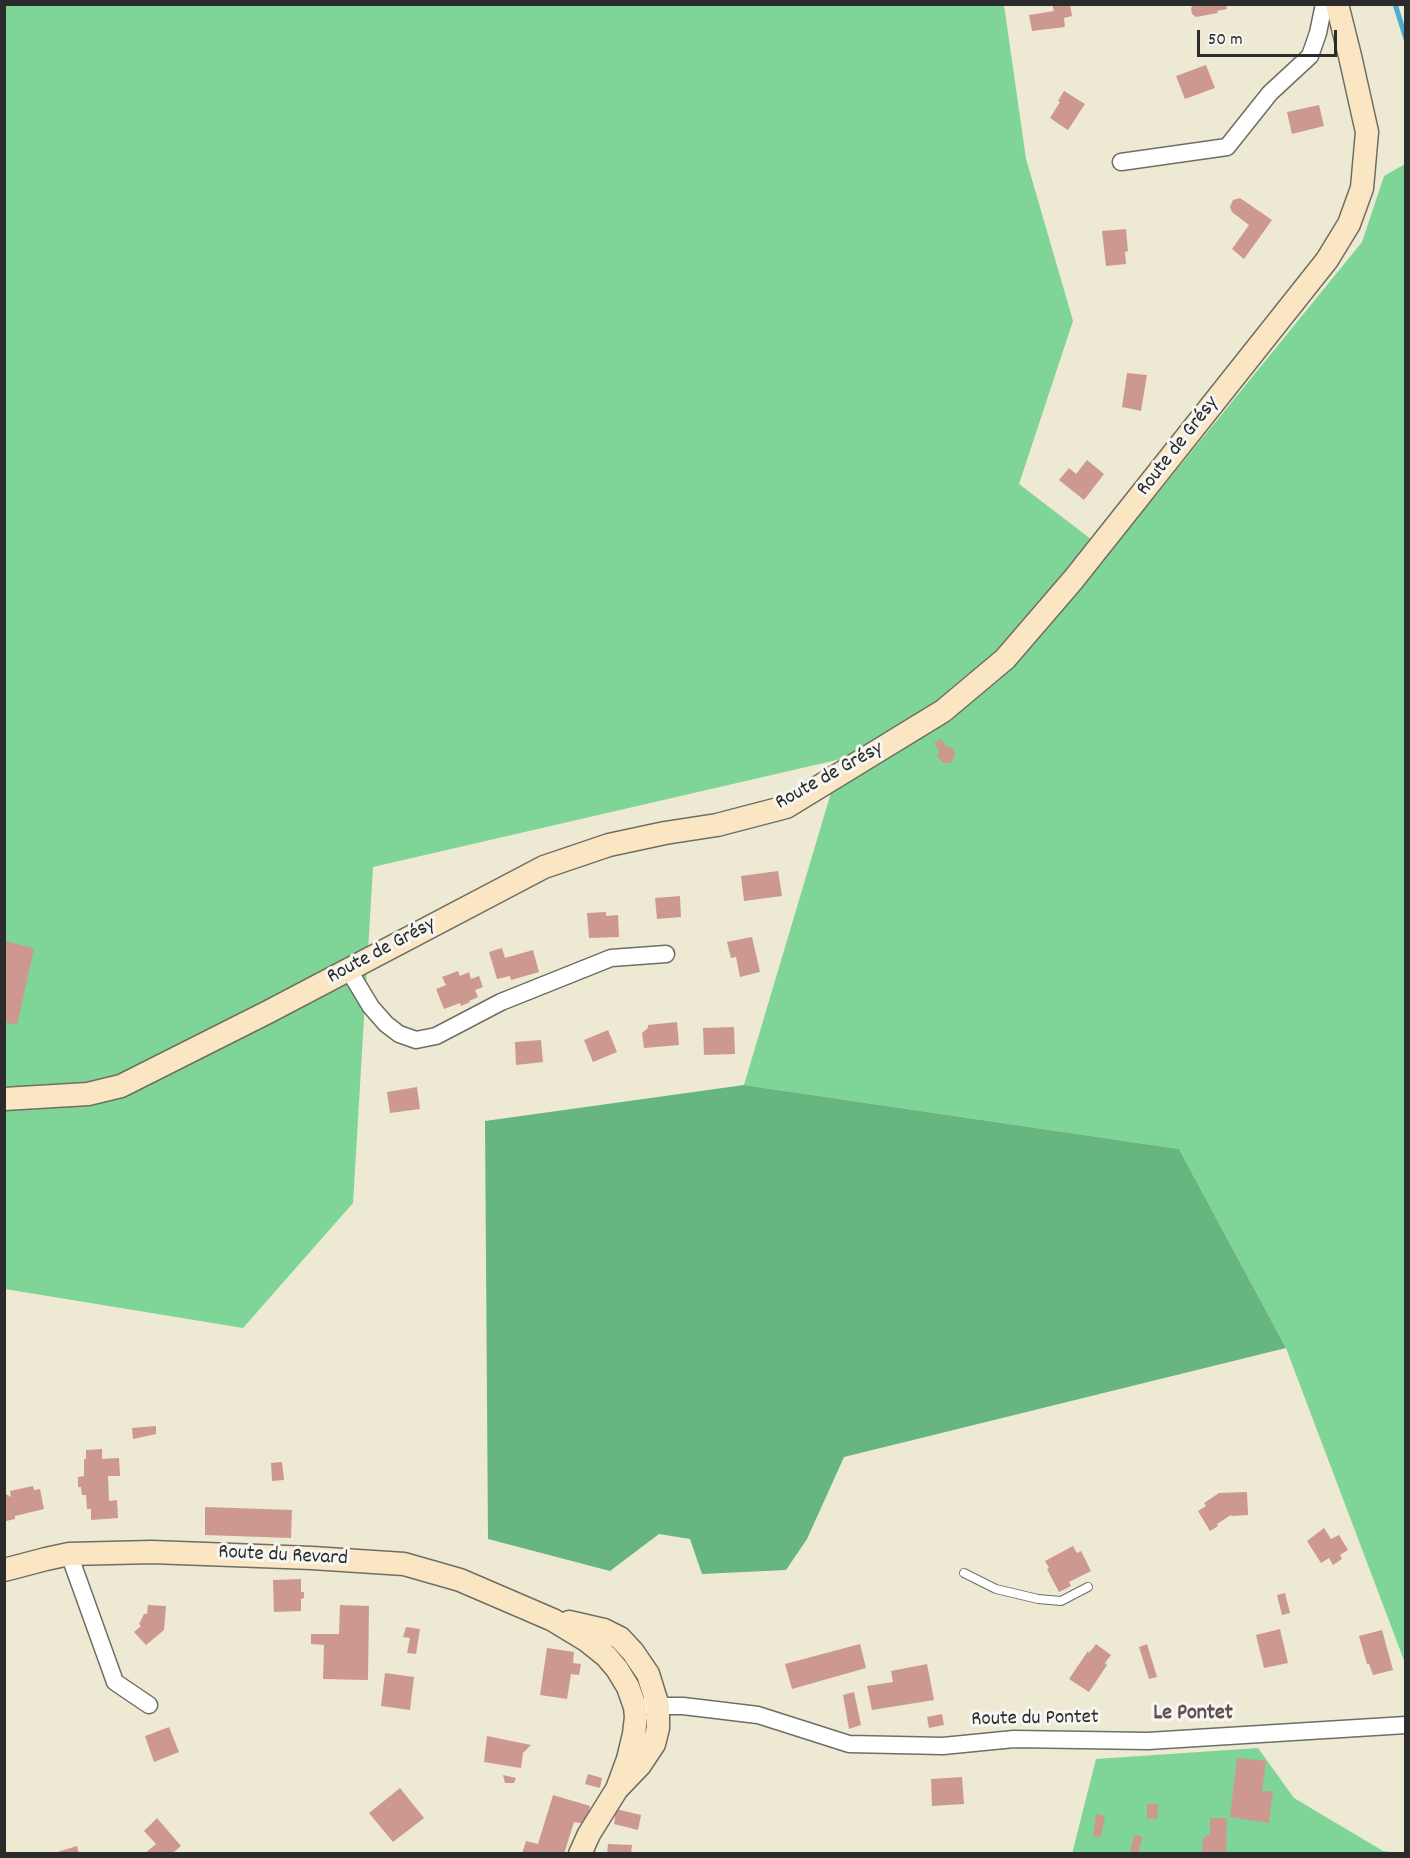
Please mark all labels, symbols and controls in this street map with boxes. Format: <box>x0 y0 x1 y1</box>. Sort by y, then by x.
scale bar <box>1200 18 1340 56</box>
text: 50 m <box>1208 28 1243 53</box>
street label: Route de Grésy <box>1132 392 1226 502</box>
street label: Route de Grésy <box>772 737 888 817</box>
street label: Route de Grésy <box>323 913 441 991</box>
street label: Route du Revard <box>218 1541 348 1573</box>
district label: Le Pontet <box>1153 1702 1233 1728</box>
street label: Route du Pontet <box>971 1706 1099 1734</box>

